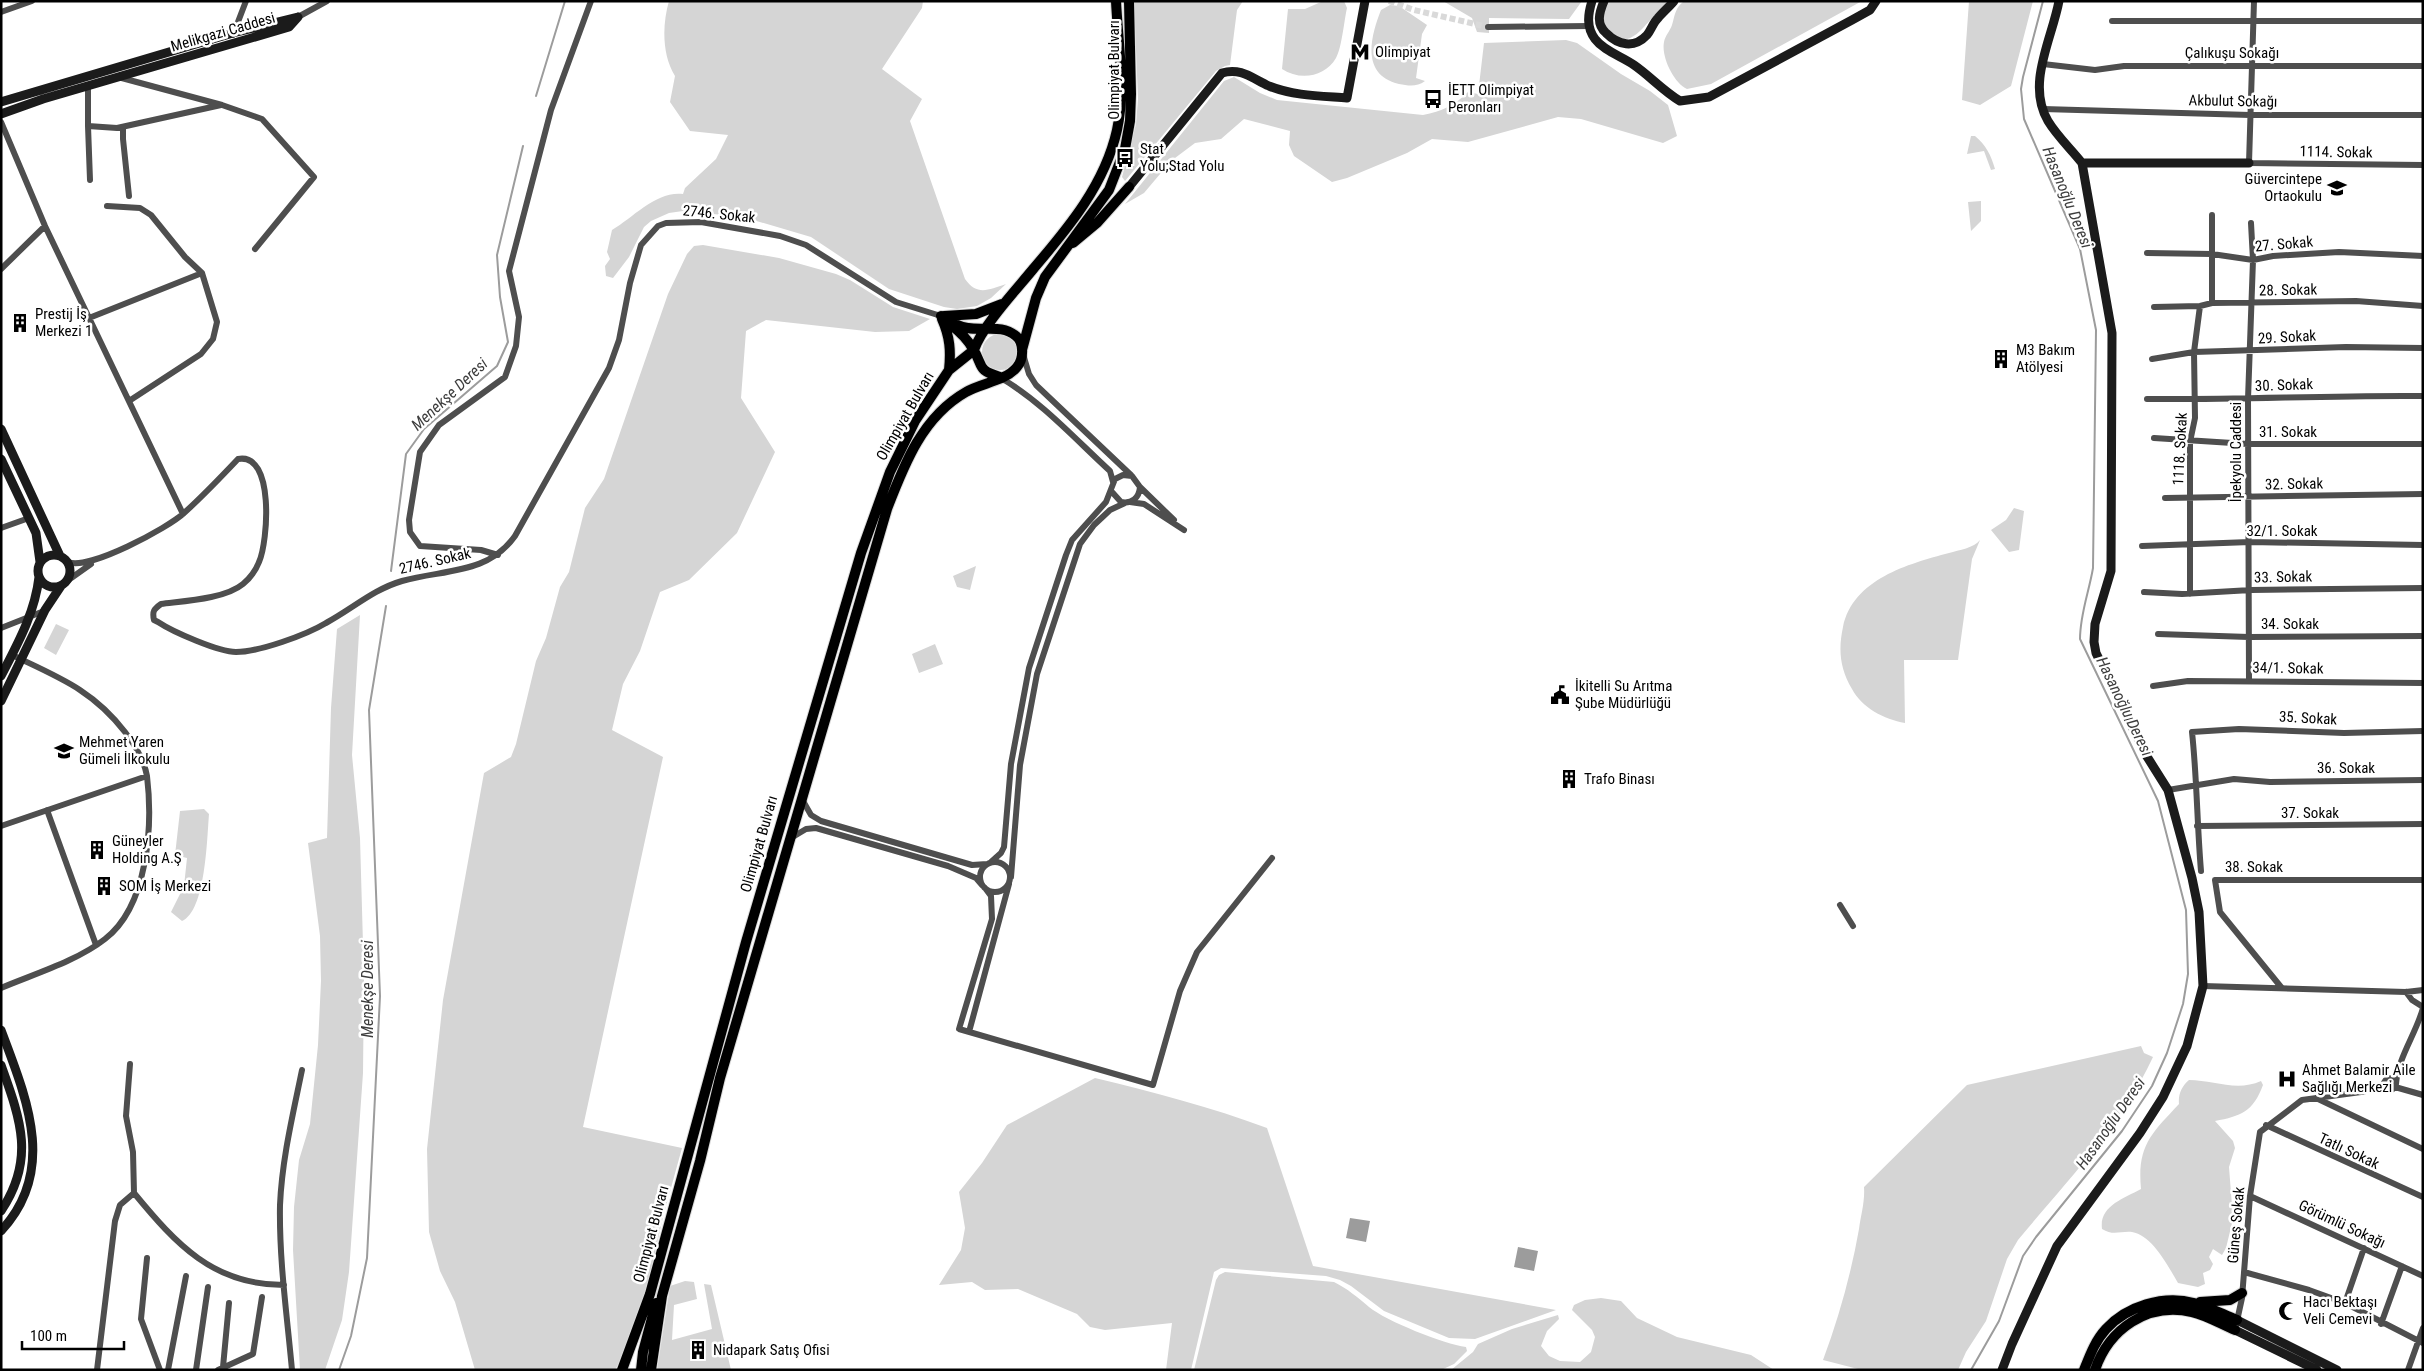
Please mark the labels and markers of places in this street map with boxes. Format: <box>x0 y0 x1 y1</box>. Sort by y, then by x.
metro station icon: Olimpiyat <box>1349 41 1371 63</box>
place label: Olimpiyat <box>1375 43 1431 61</box>
place label: İETT Olimpiyat Peronları <box>1448 81 1534 116</box>
bus stop icon: İETT Olimpiyat Peronları <box>1422 88 1444 110</box>
place label: Stat Yolu;Stad Yolu <box>1140 140 1225 175</box>
bus stop icon: Stat Yolu;Stad Yolu <box>1114 147 1136 169</box>
place label: Güvercintepe Ortaokulu <box>2245 170 2322 205</box>
school or university icon: Güvercintepe Ortaokulu <box>2326 177 2348 199</box>
place label: Prestij İş Merkezi 1 <box>35 305 92 340</box>
building icon: Prestij İş Merkezi 1 <box>9 312 31 334</box>
place label: M3 Bakım Atölyesi <box>2016 341 2075 376</box>
building icon: M3 Bakım Atölyesi <box>1990 348 2012 370</box>
place label: İkitelli Su Arıtma Şube Müdürlüğü <box>1575 677 1672 712</box>
public building icon: İkitelli Su Arıtma Şube Müdürlüğü <box>1549 684 1571 706</box>
place label: Mehmet Yaren Gümeli İlkokulu <box>79 733 170 768</box>
school or university icon: Mehmet Yaren Gümeli İlkokulu <box>53 740 75 762</box>
building icon: Trafo Binası <box>1558 768 1580 790</box>
place label: Trafo Binası <box>1584 770 1655 788</box>
place label: Güneyler Holding A.Ş <box>112 832 182 867</box>
building icon: Güneyler Holding A.Ş <box>86 839 108 861</box>
building icon: SOM İş Merkezi <box>93 875 115 897</box>
place label: SOM İş Merkezi <box>119 877 211 895</box>
place label: Ahmet Balamir Aile Sağlığı Merkezi <box>2302 1061 2415 1096</box>
hospital icon: Ahmet Balamir Aile Sağlığı Merkezi <box>2276 1068 2298 1090</box>
place label: Hacı Bektaşı Veli Cemevi <box>2303 1293 2377 1328</box>
mosque icon: Hacı Bektaşı Veli Cemevi <box>2277 1300 2299 1322</box>
building icon: Nidapark Satış Ofisi <box>687 1339 709 1361</box>
place label: Nidapark Satış Ofisi <box>713 1341 830 1359</box>

